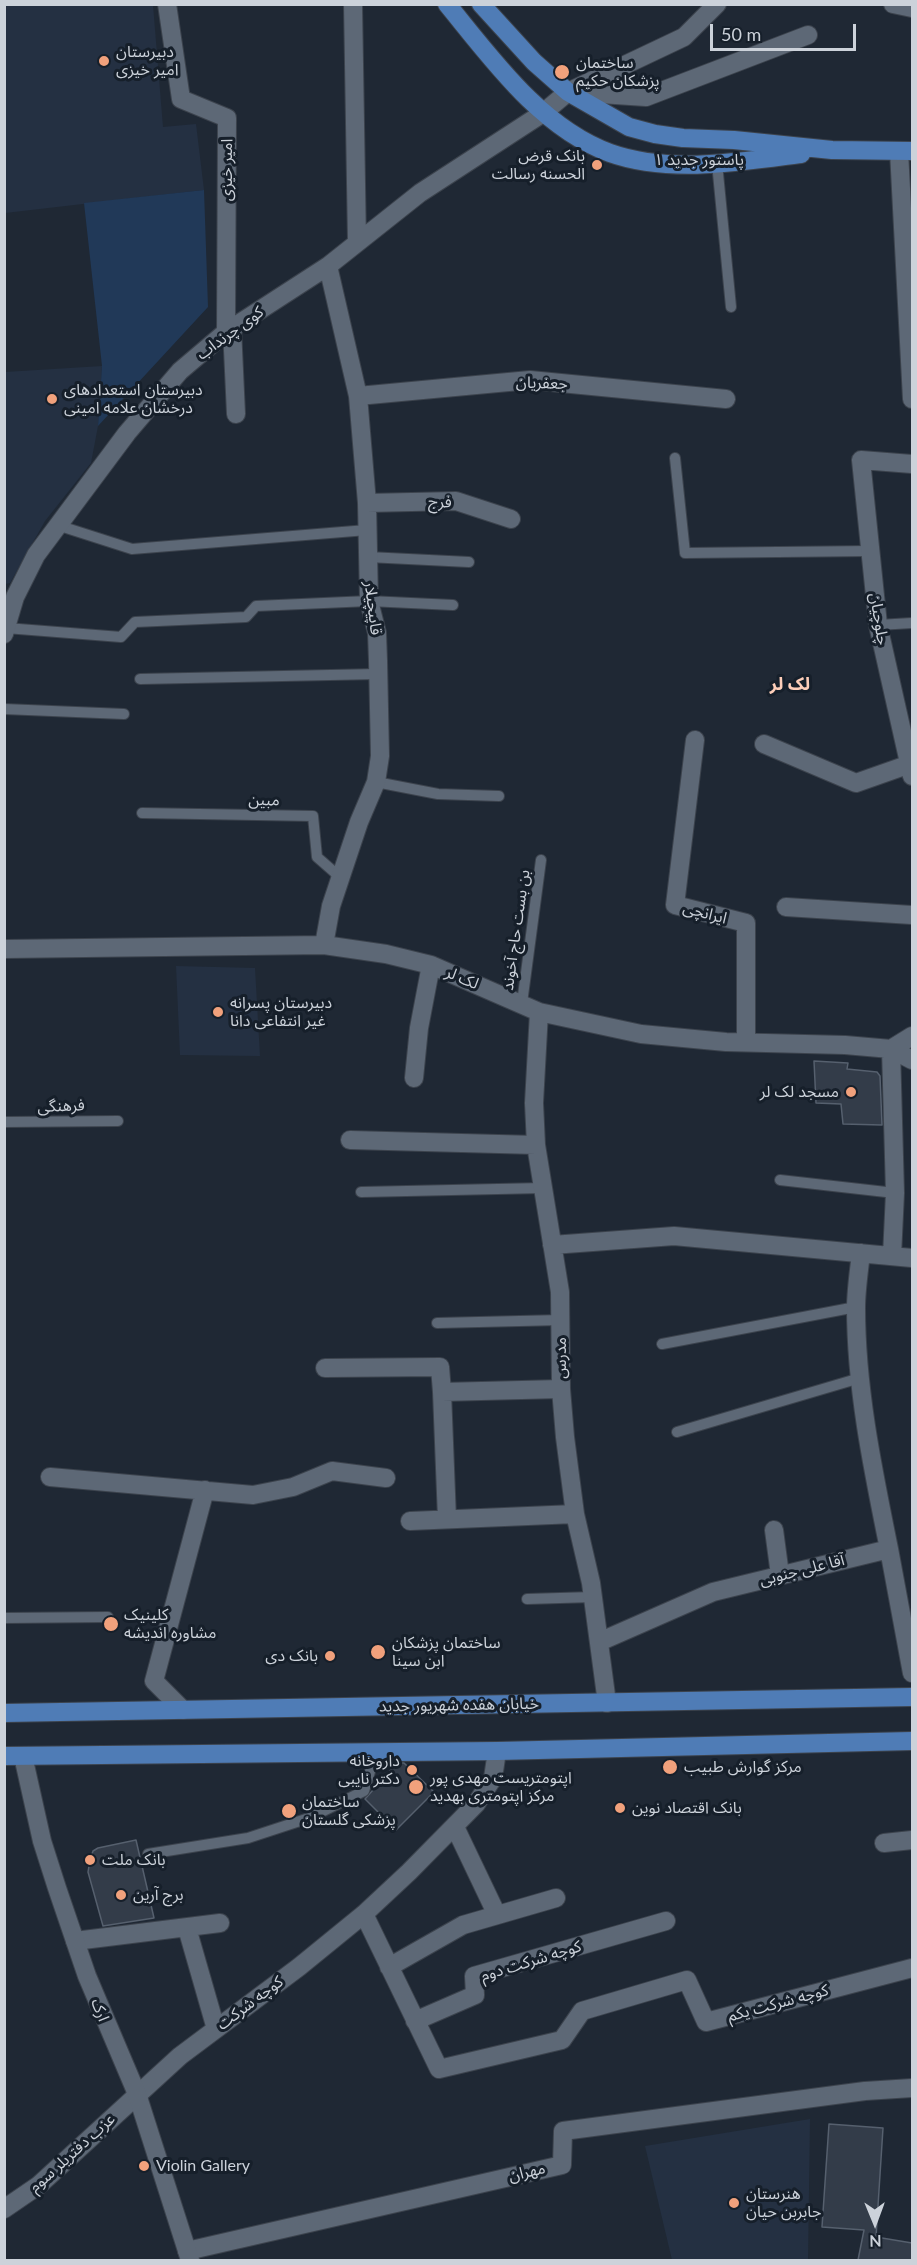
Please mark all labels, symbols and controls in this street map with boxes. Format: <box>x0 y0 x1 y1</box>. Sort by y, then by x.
scale bar <box>713 12 858 50</box>
text: 50 m <box>721 23 761 45</box>
place label: دبیرستان امیر خیزی <box>116 42 178 80</box>
place label: ساختمان پزشکان حکیم <box>576 53 660 91</box>
marker: دبیرستان امیر خیزی <box>97 54 111 68</box>
marker: ساختمان پزشکان حکیم <box>553 63 571 81</box>
street label: امیر خیزی <box>217 139 237 201</box>
place label: بانک قرض الحسنه رسالت <box>492 146 585 184</box>
street label: پاستور جدید ۱ <box>654 150 744 170</box>
marker: بانک قرض الحسنه رسالت <box>590 158 604 172</box>
street label: کوی چرنداب <box>193 302 267 364</box>
street label: جعفریان <box>516 372 568 394</box>
place label: دبیرستان استعدادهای درخشان علامه امینی <box>64 380 203 418</box>
marker: دبیرستان استعدادهای درخشان علامه امینی <box>45 392 59 406</box>
street label: فرج <box>428 492 452 512</box>
street label: قاپیچیلار <box>360 580 386 636</box>
street label: چلوچیان <box>865 591 893 647</box>
district label: لک لر <box>770 673 810 695</box>
street label: مبین <box>248 790 280 810</box>
street label: بن بست حاج آخوند <box>498 868 534 992</box>
street label: ایرانچی <box>681 898 729 928</box>
street label: لک لر <box>442 962 482 994</box>
place label: دبیرستان پسرانه غیر انتفاعی دانا <box>230 993 332 1031</box>
marker: دبیرستان پسرانه غیر انتفاعی دانا <box>211 1005 225 1019</box>
place label: مسجد لک لر <box>760 1082 839 1102</box>
marker: مسجد لک لر <box>844 1085 858 1099</box>
street label: فرهنگی <box>37 1096 85 1116</box>
street label: مدرس <box>551 1337 571 1379</box>
street label: آقا علی جنوبی <box>758 1550 846 1590</box>
place label: کلینیک مشاوره اندیشه <box>124 1605 216 1643</box>
marker: کلینیک مشاوره اندیشه <box>102 1615 120 1633</box>
place label: ساختمان پزشکان ابن سینا <box>392 1633 500 1671</box>
marker: ساختمان پزشکان ابن سینا <box>369 1643 387 1661</box>
place label: بانک دی <box>265 1646 318 1666</box>
marker: بانک دی <box>323 1649 337 1663</box>
street label: خیابان هفده شهریور جدید <box>379 1694 539 1716</box>
place label: داروخانه دکتر نایبی <box>338 1751 400 1789</box>
place label: مرکز گوارش طبیب <box>684 1757 802 1777</box>
marker: مرکز گوارش طبیب <box>661 1758 679 1776</box>
marker: داروخانه دکتر نایبی <box>405 1763 419 1777</box>
place label: اپتومتریست مهدی پور مرکز اپتومتری بهدید <box>430 1768 572 1806</box>
marker: اپتومتریست مهدی پور مرکز اپتومتری بهدید <box>407 1778 425 1796</box>
place label: ساختمان پزشکی گلستان <box>302 1792 396 1830</box>
place label: بانک اقتصاد نوین <box>632 1798 742 1818</box>
marker: بانک اقتصاد نوین <box>613 1801 627 1815</box>
marker: ساختمان پزشکی گلستان <box>280 1802 298 1820</box>
place label: بانک ملت <box>102 1850 166 1870</box>
marker: بانک ملت <box>83 1853 97 1867</box>
place label: برج آرین <box>133 1885 184 1905</box>
marker: برج آرین <box>114 1888 128 1902</box>
street label: کوچه شرکت دوم <box>478 1937 584 1985</box>
street label: کوچه شرکت <box>213 1972 287 2034</box>
street label: کوچه شرکت یکم <box>725 1980 831 2026</box>
street label: ارک <box>87 1996 113 2024</box>
street label: عزب دفتریلر سوم <box>25 2109 119 2197</box>
place label: Violin Gallery <box>156 2156 250 2176</box>
street label: مهران <box>507 2158 547 2186</box>
marker: Violin Gallery <box>137 2159 151 2173</box>
place label: هنرستان جابربن حیان <box>746 2184 821 2222</box>
north arrow <box>845 2193 905 2253</box>
marker: هنرستان جابربن حیان <box>727 2196 741 2210</box>
text: N <box>869 2232 882 2251</box>

